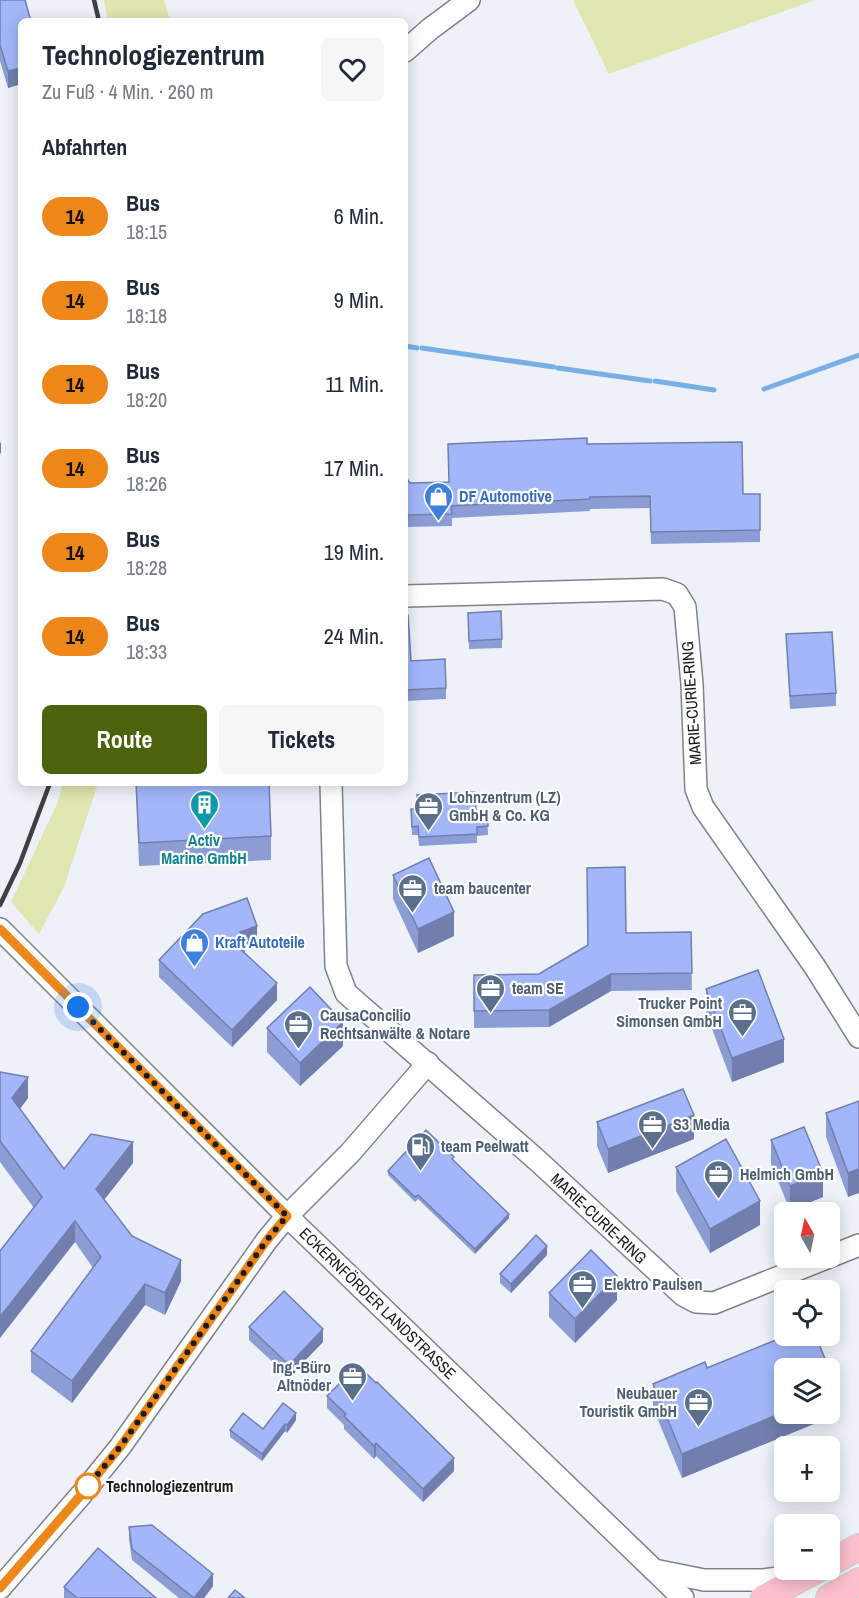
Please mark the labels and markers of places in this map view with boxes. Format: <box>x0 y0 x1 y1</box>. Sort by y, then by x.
shop icon: DF Automotive <box>422 480 454 522</box>
place label: DF Automotive <box>459 485 552 507</box>
place label: Lohnzentrum (LZ) GmbH & Co. KG <box>449 786 561 826</box>
building icon: Activ Marine GmbH <box>188 788 220 830</box>
office icon: Lohnzentrum (LZ) GmbH & Co. KG <box>412 790 444 832</box>
place label: Activ Marine GmbH <box>161 829 247 869</box>
office icon: team baucenter <box>397 872 429 914</box>
place label: team baucenter <box>434 877 532 899</box>
shop icon: Kraft Autoteile <box>178 926 210 968</box>
place label: Kraft Autoteile <box>215 931 305 953</box>
office icon: team SE <box>475 972 507 1014</box>
place label: team SE <box>512 977 564 999</box>
place label: Trucker Point Simonsen GmbH <box>616 992 723 1032</box>
office icon: Trucker Point Simonsen GmbH <box>727 996 759 1038</box>
place label: CausaConcilio Rechtsanwälte & Notare <box>320 1004 470 1044</box>
office icon: CausaConcilio Rechtsanwälte & Notare <box>283 1008 315 1050</box>
office icon: S3 Media <box>636 1108 668 1150</box>
place label: S3 Media <box>673 1113 731 1135</box>
fuel station icon: team Peelwatt <box>404 1130 436 1172</box>
place label: team Peelwatt <box>441 1135 529 1157</box>
office icon: Helmich GmbH <box>703 1158 735 1200</box>
place label: Helmich GmbH <box>740 1163 834 1185</box>
office icon: Elektro Paulsen <box>567 1268 599 1310</box>
place label: Elektro Paulsen <box>604 1273 702 1295</box>
place label: Ing.-Büro Altnöder <box>273 1356 332 1396</box>
office icon: Ing.-Büro Altnöder <box>336 1360 368 1402</box>
place label: Neubauer Touristik GmbH <box>580 1382 678 1422</box>
office icon: Neubauer Touristik GmbH <box>682 1386 714 1428</box>
marker: Technologiezentrum <box>75 1473 101 1499</box>
place label: Technologiezentrum <box>106 1475 233 1497</box>

